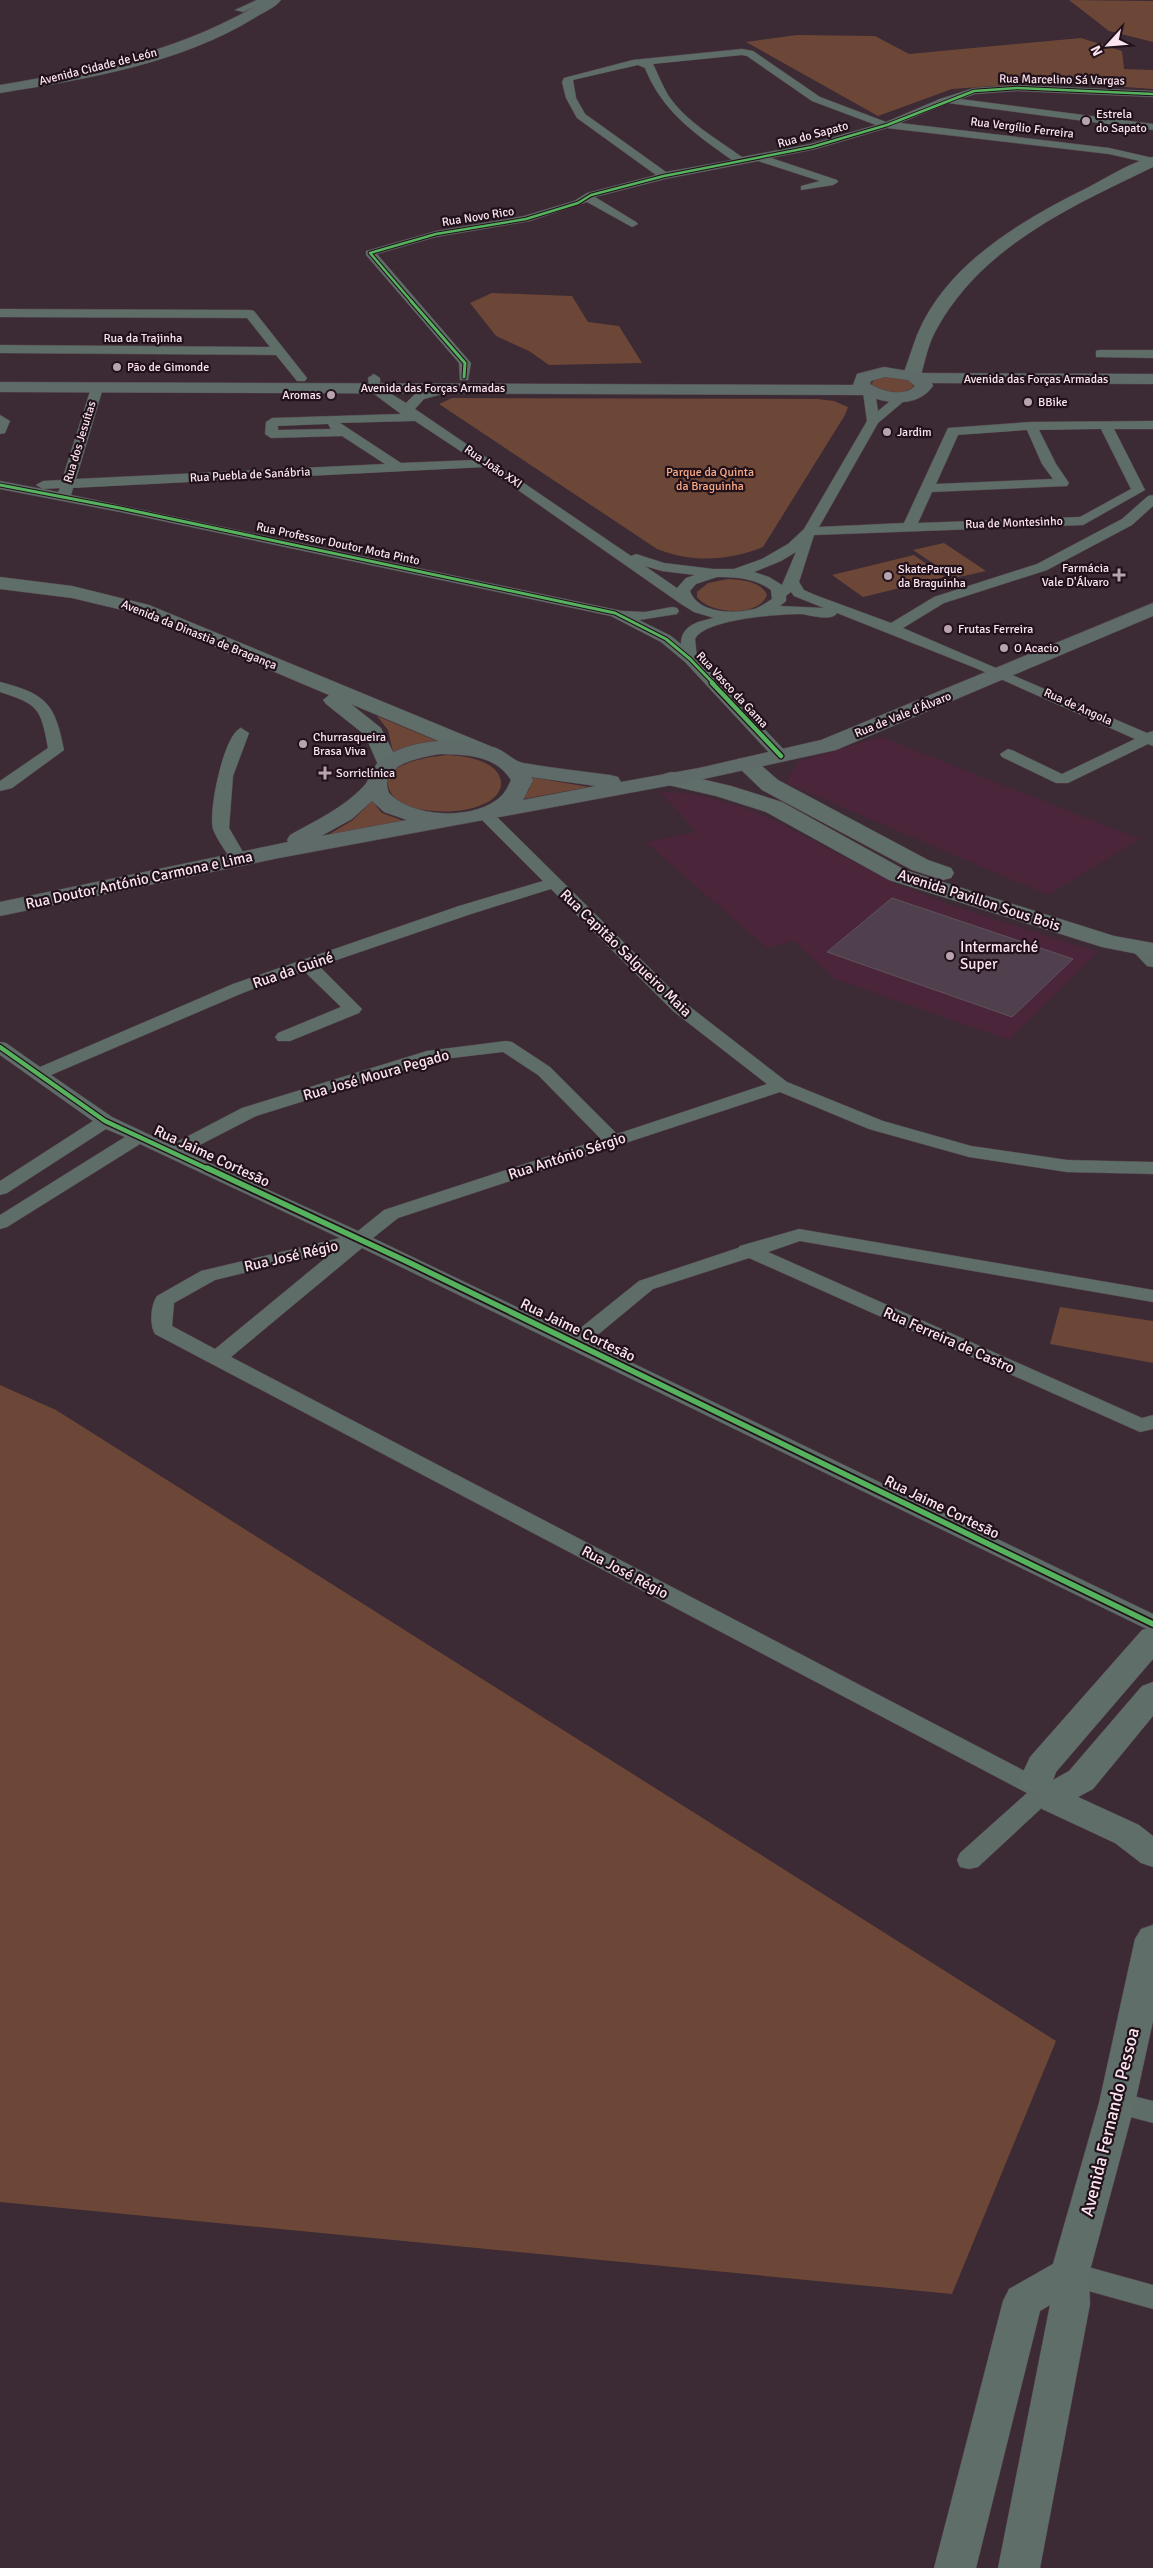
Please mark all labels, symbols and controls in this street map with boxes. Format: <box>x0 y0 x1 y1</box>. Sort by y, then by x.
north arrow <box>1083 20 1133 70</box>
text: N <box>1087 42 1107 59</box>
street label: Avenida Cidade de León <box>37 45 159 89</box>
street label: Rua Marcelino Sá Vargas <box>999 71 1125 89</box>
place label: Estrela do Sapato <box>1096 107 1147 136</box>
street label: Rua Vergílio Ferreira <box>969 114 1075 142</box>
marker: Estrela do Sapato <box>1080 115 1092 127</box>
street label: Rua do Sapato <box>776 118 850 152</box>
street label: Rua Novo Rico <box>441 204 515 230</box>
street label: Rua da Trajinha <box>104 331 182 346</box>
place label: Pão de Gimonde <box>127 360 209 375</box>
marker: Pão de Gimonde <box>111 361 123 373</box>
street label: Avenida das Forças Armadas <box>964 372 1108 387</box>
street label: Avenida das Forças Armadas <box>361 381 505 396</box>
place label: Aromas <box>282 388 321 403</box>
marker: Aromas <box>325 389 337 401</box>
place label: BBike <box>1038 395 1068 410</box>
marker: BBike <box>1022 396 1034 408</box>
street label: Rua dos Jesuítas <box>60 399 100 485</box>
place label: Jardim <box>897 425 932 440</box>
marker: Jardim <box>881 426 893 438</box>
street label: Rua João XXI <box>461 442 525 492</box>
street label: Rua Puebla de Sanábria <box>189 464 311 486</box>
park label: Parque da Quinta da Braguinha <box>666 465 754 494</box>
street label: Rua de Montesinho <box>965 514 1063 532</box>
street label: Rua Professor Doutor Mota Pinto <box>255 519 421 569</box>
place label: Farmácia Vale D'Álvaro <box>1042 561 1109 590</box>
place label: SkateParque da Braguinha <box>898 562 966 591</box>
marker: Farmácia Vale D'Álvaro <box>1113 569 1125 581</box>
marker: SkateParque da Braguinha <box>882 570 894 582</box>
street label: Avenida da Dinastia de Bragança <box>119 597 279 673</box>
place label: Frutas Ferreira <box>958 622 1033 637</box>
marker: Frutas Ferreira <box>942 623 954 635</box>
place label: O Acacio <box>1014 641 1059 656</box>
marker: O Acacio <box>998 642 1010 654</box>
street label: Rua Vasco da Gama <box>693 649 771 731</box>
street label: Rua de Angola <box>1041 685 1115 729</box>
street label: Rua de Vale d'Álvaro <box>852 689 954 741</box>
place label: Churrasqueira Brasa Viva <box>313 730 386 759</box>
marker: Churrasqueira Brasa Viva <box>297 738 309 750</box>
marker: Sorriclínica <box>318 766 332 780</box>
place label: Sorriclínica <box>336 766 395 781</box>
street label: Rua Doutor António Carmona e Lima <box>24 847 254 913</box>
street label: Avenida Pavillon Sous Bois <box>895 865 1063 935</box>
street label: Rua Capitão Salgueiro Maia <box>556 885 696 1021</box>
place label: Intermarché Super <box>960 938 1038 973</box>
street label: Rua da Guiné <box>250 948 336 992</box>
marker: Intermarché Super <box>944 950 956 962</box>
street label: Rua José Moura Pegado <box>301 1045 451 1104</box>
street label: Rua Jaime Cortesão <box>151 1121 273 1191</box>
street label: Rua António Sérgio <box>506 1128 628 1183</box>
street label: Rua José Régio <box>242 1236 340 1276</box>
street label: Rua Jaime Cortesão <box>518 1294 639 1366</box>
street label: Rua Ferreira de Castro <box>881 1303 1017 1377</box>
street label: Rua Jaime Cortesão <box>882 1471 1003 1543</box>
street label: Rua José Régio <box>579 1542 672 1603</box>
street label: Avenida Fernando Pessoa <box>1076 2025 1144 2219</box>

